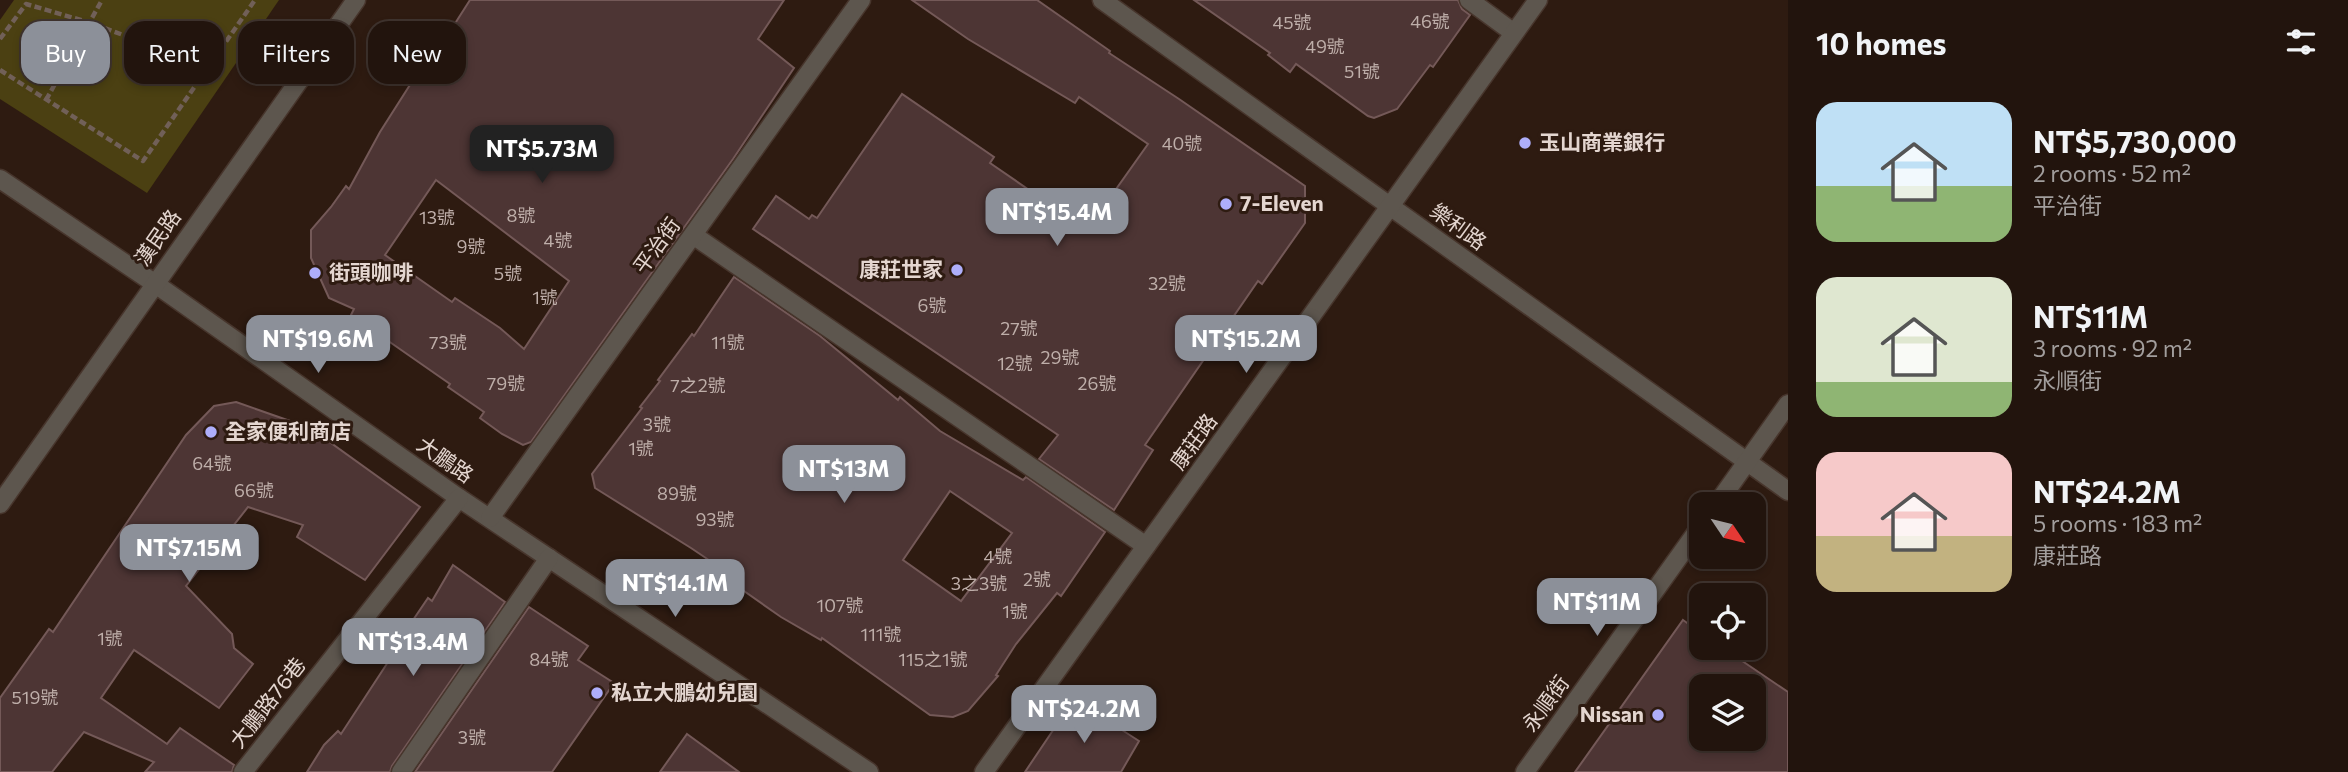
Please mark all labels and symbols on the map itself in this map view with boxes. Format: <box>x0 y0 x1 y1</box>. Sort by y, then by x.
house number: 46號 <box>1410 10 1450 32</box>
house number: 45號 <box>1272 11 1312 33</box>
house number: 49號 <box>1305 35 1345 57</box>
house number: 51號 <box>1344 60 1380 82</box>
pin: NT$5.73M <box>470 125 614 185</box>
place label: 玉山商業銀行 <box>1539 129 1665 154</box>
house number: 40號 <box>1162 132 1202 154</box>
marker: 玉山商業銀行 <box>1517 135 1533 151</box>
pin: NT$15.4M <box>985 188 1129 248</box>
place label: 7-Eleven <box>1240 190 1324 215</box>
marker: 7-Eleven <box>1218 196 1234 212</box>
street label: 樂利路 <box>1426 197 1492 254</box>
street label: 漢民路 <box>128 204 185 270</box>
house number: 8號 <box>507 204 535 226</box>
house number: 13號 <box>419 206 455 228</box>
street label: 平治街 <box>627 212 684 278</box>
house number: 4號 <box>544 229 572 251</box>
house number: 9號 <box>457 235 485 257</box>
place label: 康莊世家 <box>859 256 943 281</box>
place label: 街頭咖啡 <box>329 259 413 284</box>
house number: 5號 <box>494 262 522 284</box>
marker: 康莊世家 <box>949 262 965 278</box>
marker: 街頭咖啡 <box>307 265 323 281</box>
house number: 32號 <box>1148 272 1186 294</box>
house number: 1號 <box>532 286 558 308</box>
house number: 6號 <box>918 294 946 316</box>
pin: NT$19.6M <box>246 316 390 375</box>
pin: NT$15.2M <box>1174 316 1318 375</box>
house number: 27號 <box>1000 317 1038 339</box>
house number: 73號 <box>429 331 467 353</box>
house number: 11號 <box>711 331 745 353</box>
house number: 29號 <box>1041 346 1079 368</box>
house number: 12號 <box>997 352 1033 374</box>
house number: 79號 <box>487 372 525 394</box>
house number: 26號 <box>1078 372 1116 394</box>
house number: 7之2號 <box>670 374 726 396</box>
street label: 康莊路 <box>1164 408 1221 474</box>
house number: 3號 <box>643 413 671 435</box>
place label: 全家便利商店 <box>225 418 351 443</box>
marker: 全家便利商店 <box>203 424 219 440</box>
street label: 大鵬路 <box>413 430 479 487</box>
house number: 1號 <box>628 437 654 459</box>
pin: NT$13M <box>787 446 901 505</box>
house number: 64號 <box>192 452 232 474</box>
house number: 66號 <box>234 479 274 501</box>
house number: 89號 <box>657 482 697 504</box>
north arrow <box>1689 492 1766 569</box>
house number: 93號 <box>695 508 735 530</box>
pin: NT$7.15M <box>117 524 261 584</box>
house number: 4號 <box>984 545 1012 567</box>
pin: NT$14.1M <box>603 560 747 619</box>
house number: 2號 <box>1023 568 1051 590</box>
house number: 3之3號 <box>951 572 1007 594</box>
pin: NT$11M <box>1540 578 1654 638</box>
house number: 107號 <box>817 594 863 616</box>
house number: 1號 <box>1002 600 1028 622</box>
pin: NT$13.4M <box>341 618 485 678</box>
house number: 111號 <box>860 623 902 645</box>
house number: 1號 <box>97 627 123 649</box>
house number: 84號 <box>529 648 569 670</box>
house number: 115之1號 <box>898 648 968 670</box>
street label: 大鵬路76巷 <box>224 652 310 752</box>
street label: 永順街 <box>1516 670 1573 736</box>
place label: 私立大鵬幼兒園 <box>611 679 758 704</box>
marker: 私立大鵬幼兒園 <box>589 685 605 701</box>
house number: 519號 <box>12 686 58 708</box>
pin: NT$24.2M <box>1012 686 1156 745</box>
place label: Nissan <box>1580 701 1644 726</box>
marker: Nissan <box>1650 707 1666 723</box>
house number: 3號 <box>458 726 486 748</box>

